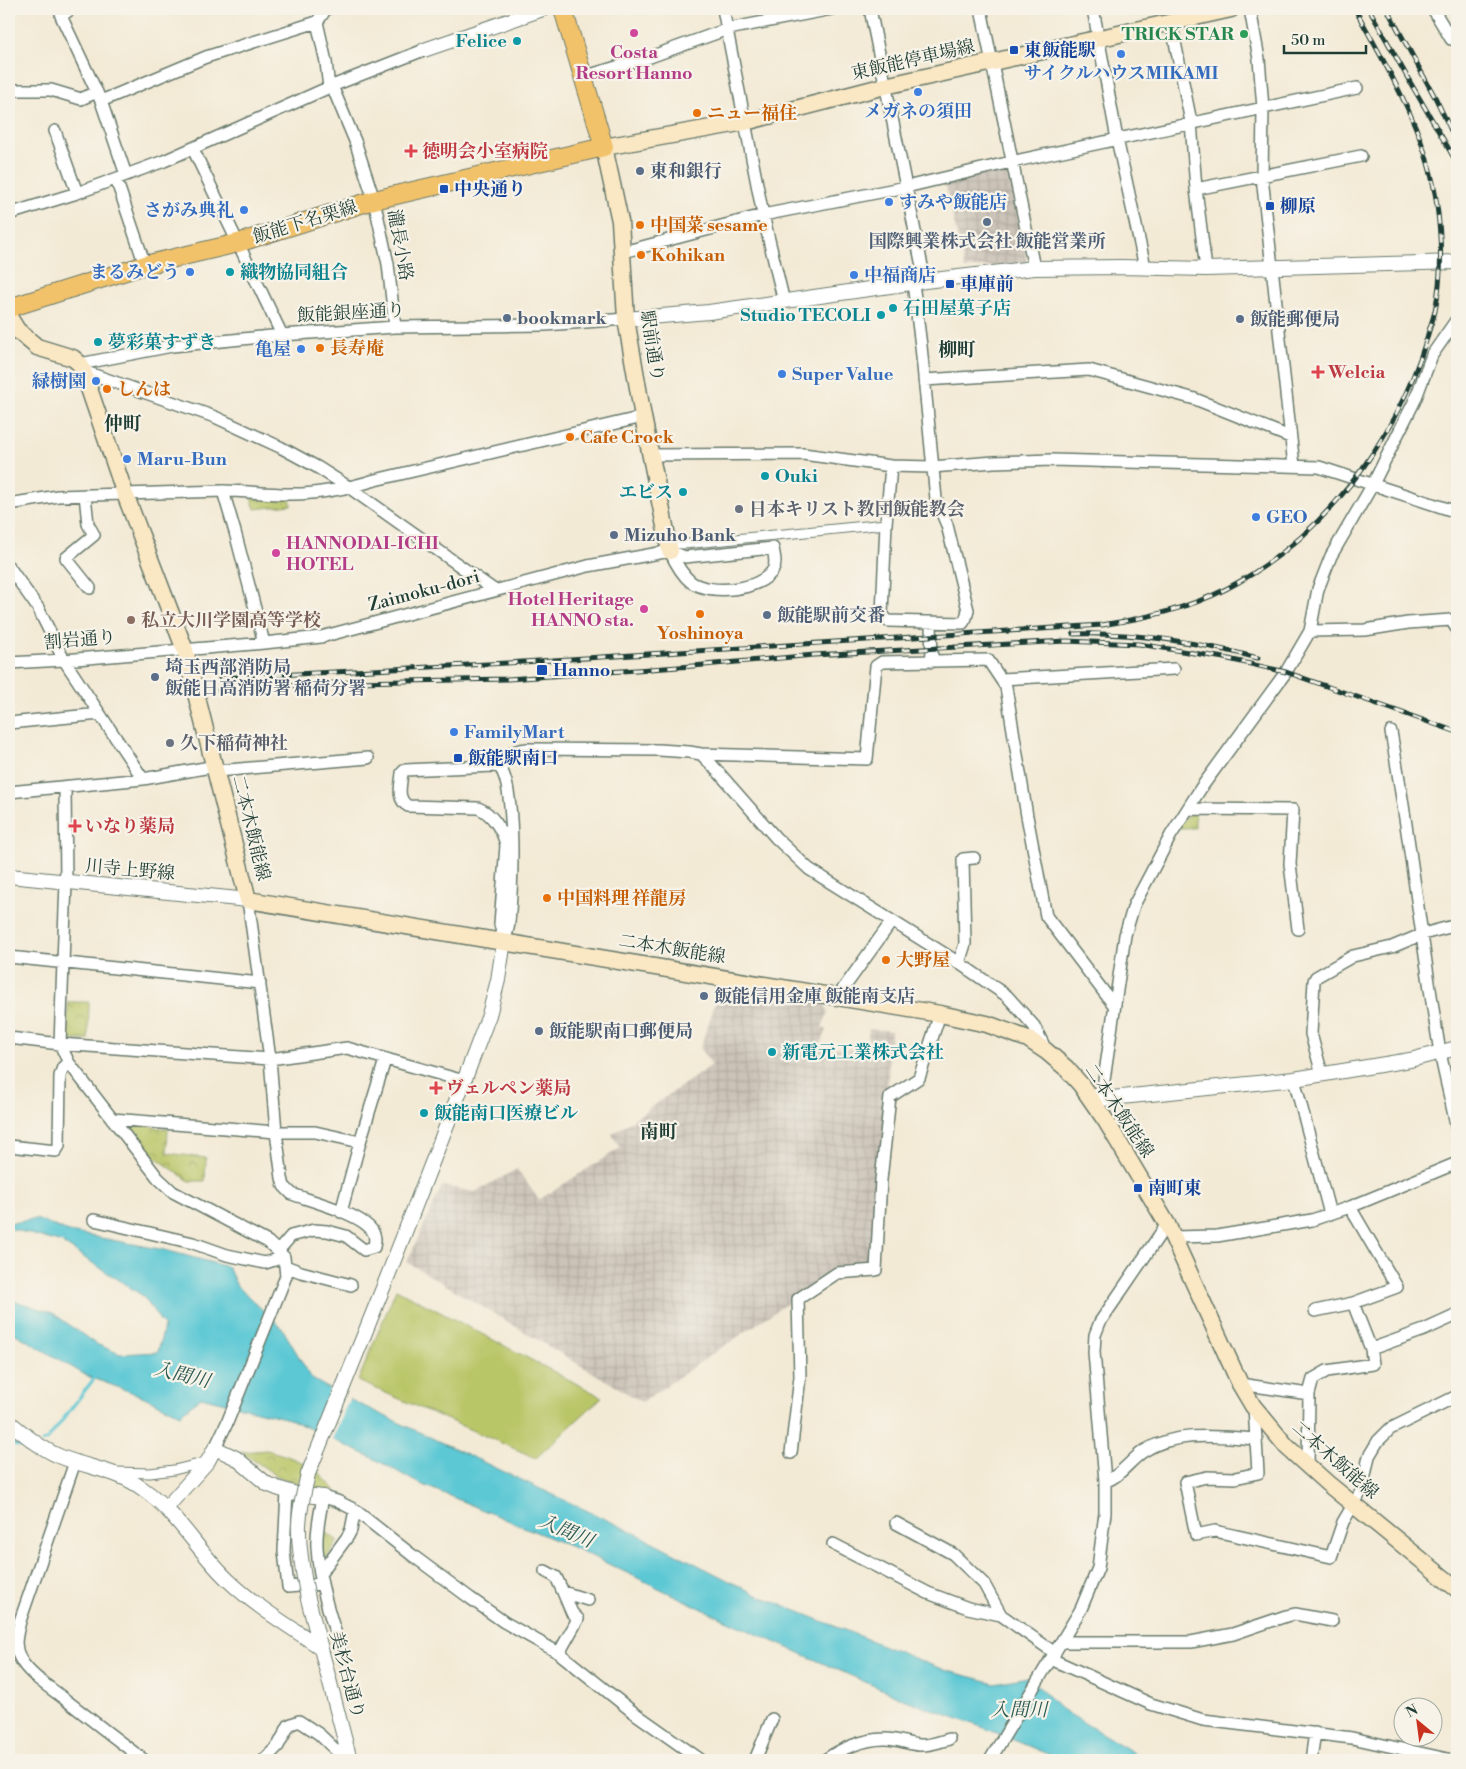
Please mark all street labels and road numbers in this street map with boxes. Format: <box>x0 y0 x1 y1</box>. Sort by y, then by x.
street label: 東飯能停車場線 <box>849 35 977 85</box>
street label: 飯能下名栗線 <box>250 195 360 249</box>
street label: 瀧長小路 <box>382 208 418 282</box>
street label: 飯能銀座通り <box>296 299 406 327</box>
street label: 駅前通り <box>635 309 669 383</box>
street label: Zaimoku-dori <box>366 565 482 617</box>
street label: 割岩通り <box>43 625 117 655</box>
street label: 二本木飯能線 <box>227 773 275 883</box>
street label: 川寺上野線 <box>84 855 176 885</box>
street label: 二本木飯能線 <box>617 929 727 969</box>
street label: 二本木飯能線 <box>1079 1060 1159 1162</box>
street label: 二本木飯能線 <box>1287 1416 1383 1504</box>
street label: 美杉台通り <box>324 1629 370 1721</box>

